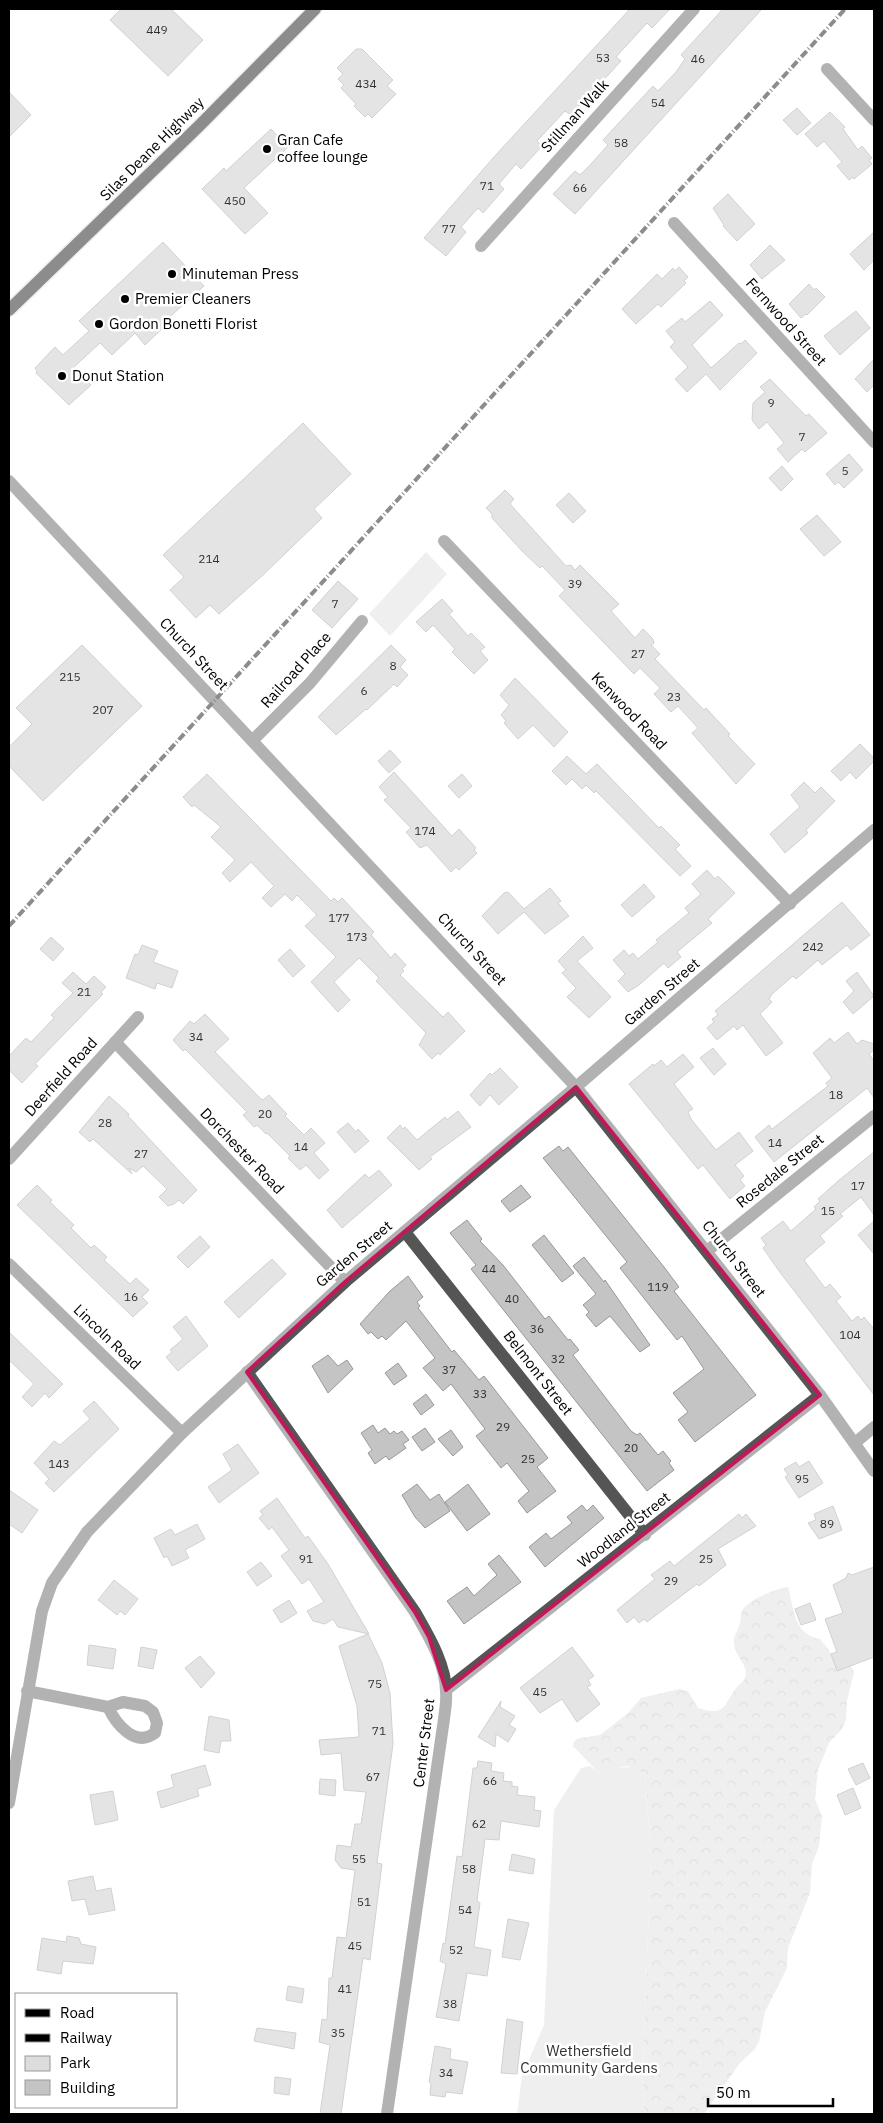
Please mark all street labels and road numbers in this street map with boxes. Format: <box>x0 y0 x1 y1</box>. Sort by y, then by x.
street label: Stillman Walk <box>537 75 613 156</box>
street label: Silas Deane Highway <box>96 92 208 205</box>
street label: Fernwood Street <box>742 274 831 370</box>
street label: Church Street <box>156 613 233 694</box>
street label: Railroad Place <box>256 628 335 712</box>
street label: Kenwood Road <box>588 668 671 754</box>
street label: Church Street <box>434 908 511 989</box>
street label: Garden Street <box>620 954 703 1030</box>
street label: Deerfield Road <box>20 1033 101 1120</box>
street label: Dorchester Road <box>196 1104 288 1198</box>
street label: Rosedale Street <box>732 1130 827 1212</box>
street label: Garden Street <box>312 1216 396 1291</box>
street label: Church Street <box>698 1216 770 1301</box>
street label: Lincoln Road <box>70 1300 145 1373</box>
street label: Belmont Street <box>499 1327 577 1419</box>
street label: Woodland Street <box>573 1487 674 1572</box>
street label: Center Street <box>409 1697 438 1789</box>

